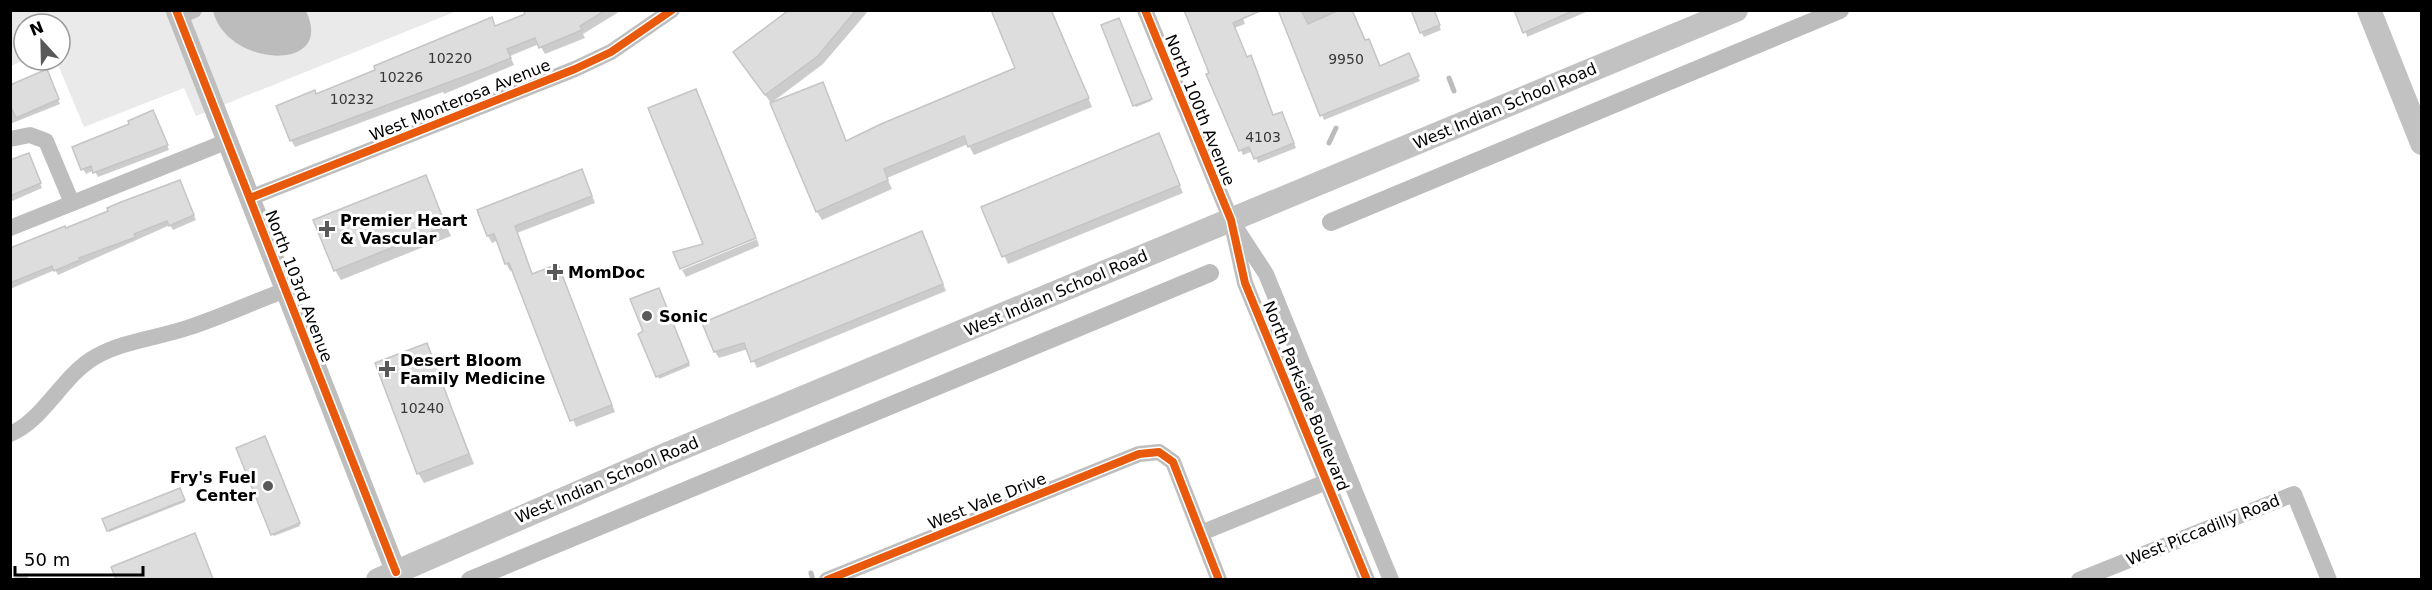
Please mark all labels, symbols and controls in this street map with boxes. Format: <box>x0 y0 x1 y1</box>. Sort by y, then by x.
north arrow <box>12 12 72 72</box>
text: N <box>27 17 46 40</box>
street label: North 100th Avenue <box>1161 32 1239 188</box>
house number: 10220 <box>428 50 472 66</box>
house number: 9950 <box>1328 51 1364 67</box>
street label: West Monterosa Avenue <box>367 55 553 145</box>
street label: West Indian School Road <box>1410 59 1600 153</box>
house number: 10226 <box>379 69 423 85</box>
house number: 10232 <box>330 91 374 107</box>
house number: 4103 <box>1245 129 1281 145</box>
street label: North 103rd Avenue <box>261 207 337 365</box>
place label: Premier Heart & Vascular <box>340 211 468 248</box>
marker: Premier Heart & Vascular <box>318 220 336 238</box>
street label: West Indian School Road <box>961 246 1151 340</box>
marker: MomDoc <box>546 263 564 281</box>
place label: MomDoc <box>568 263 645 282</box>
street label: North Parkside Boulevard <box>1259 298 1353 494</box>
place label: Sonic <box>659 307 708 326</box>
marker: Sonic <box>640 309 654 323</box>
place label: Desert Bloom Family Medicine <box>400 351 546 388</box>
marker: Desert Bloom Family Medicine <box>378 360 396 378</box>
house number: 10240 <box>400 400 444 416</box>
street label: West Indian School Road <box>512 433 702 527</box>
place label: Fry's Fuel Center <box>170 468 256 505</box>
street label: West Vale Drive <box>925 469 1049 533</box>
marker: Fry's Fuel Center <box>261 479 275 493</box>
street label: West Piccadilly Road <box>2124 491 2282 569</box>
scale bar <box>15 539 142 577</box>
text: 50 m <box>24 549 70 570</box>

